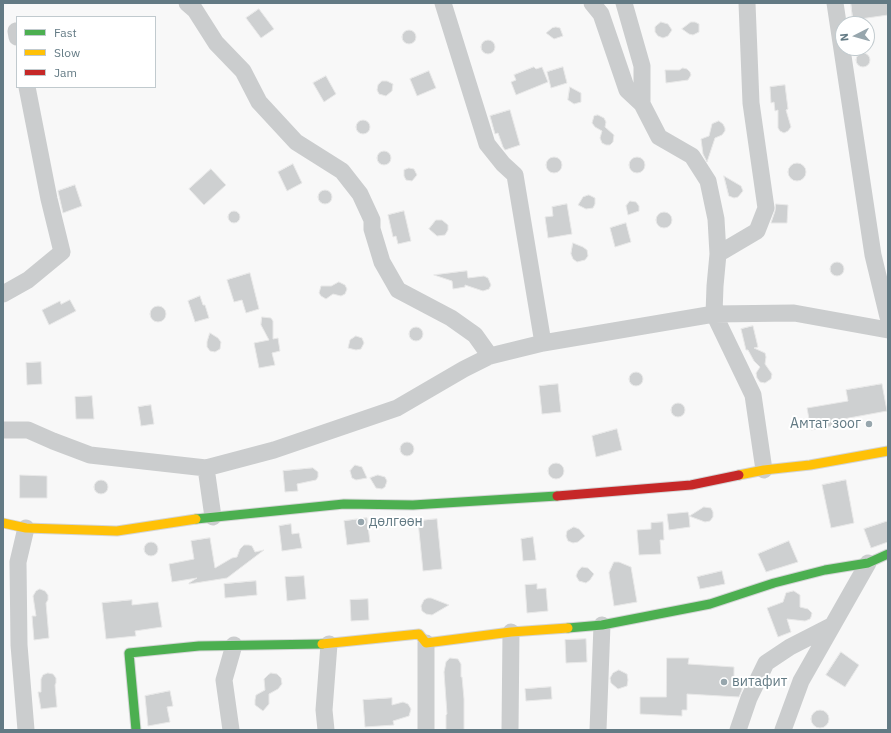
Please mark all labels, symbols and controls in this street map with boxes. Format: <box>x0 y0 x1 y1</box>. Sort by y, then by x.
legend <box>16 16 156 88</box>
north arrow <box>835 16 875 56</box>
text: Fast <box>54 25 77 40</box>
text: N <box>837 32 851 42</box>
text: Slow <box>54 45 80 60</box>
text: Jam <box>54 65 77 80</box>
place label: Амтат зоог <box>790 416 861 432</box>
marker: Амтат зоог <box>864 419 874 429</box>
place label: дөлгөөн <box>369 514 423 530</box>
marker: дөлгөөн <box>356 517 366 527</box>
place label: витафит <box>732 674 787 690</box>
marker: витафит <box>719 677 729 687</box>

